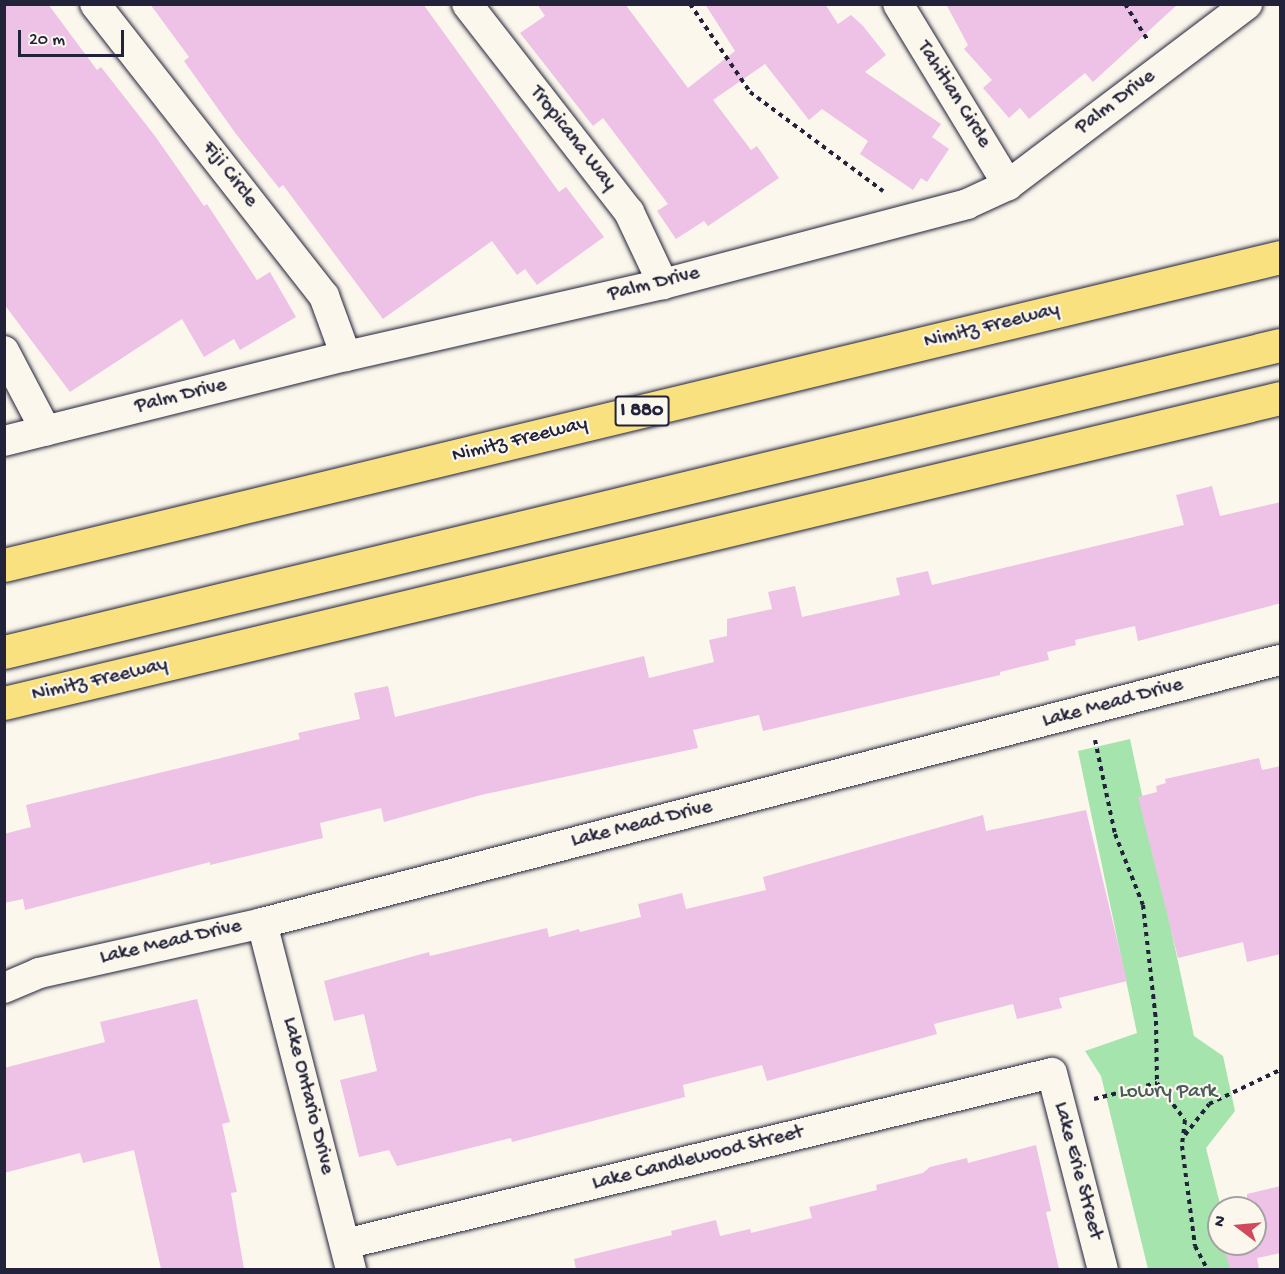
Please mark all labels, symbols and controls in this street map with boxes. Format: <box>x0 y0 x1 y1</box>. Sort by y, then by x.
scale bar <box>21 18 128 56</box>
text: 20 m <box>29 30 65 51</box>
street label: Tahitian Circle <box>910 37 996 153</box>
street label: Palm Drive <box>1071 65 1161 141</box>
street label: Tropicana Way <box>523 81 621 197</box>
street label: Fiji Circle <box>195 137 263 213</box>
street label: Palm Drive <box>606 261 702 309</box>
street label: Nimitz Freeway <box>922 298 1062 356</box>
street label: Palm Drive <box>133 373 229 421</box>
road number: I 880 <box>614 394 670 428</box>
street label: Nimitz Freeway <box>450 412 590 470</box>
street label: Nimitz Freeway <box>30 653 170 709</box>
street label: Lake Mead Drive <box>1040 673 1186 735</box>
street label: Lake Mead Drive <box>569 795 715 855</box>
street label: Lake Mead Drive <box>98 914 244 972</box>
street label: Lake Ontario Drive <box>275 1015 339 1177</box>
park label: Lowry Park <box>1119 1080 1217 1106</box>
street label: Lake Erie Street <box>1047 1099 1107 1243</box>
street label: Lake Candlewood Street <box>590 1121 806 1197</box>
north arrow <box>1207 1196 1267 1256</box>
text: N <box>1211 1214 1232 1229</box>

